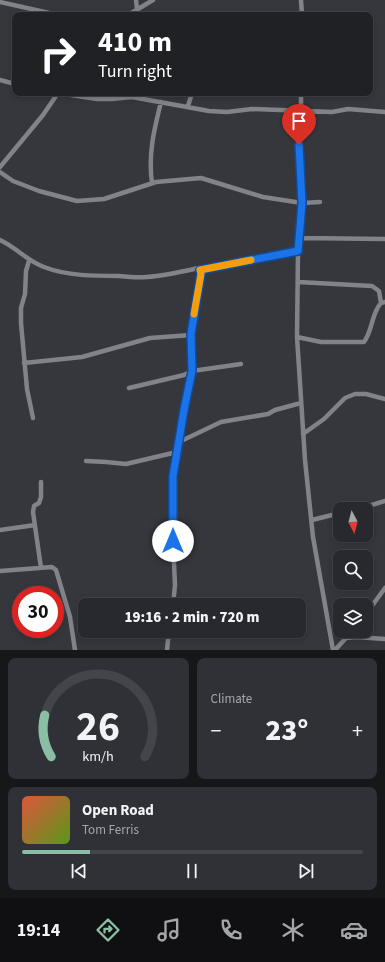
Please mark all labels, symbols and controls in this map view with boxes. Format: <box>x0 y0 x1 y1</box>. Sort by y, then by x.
text: 410 m <box>98 22 172 62</box>
icon: right <box>32 28 84 80</box>
text: Turn right <box>98 59 172 84</box>
pin <box>282 104 316 145</box>
icon: arrive <box>288 110 310 132</box>
north arrow <box>333 502 373 542</box>
map controls <box>333 502 373 638</box>
position arrow <box>152 520 194 562</box>
button: search <box>333 550 373 590</box>
speed limit sign: 30 <box>12 586 64 638</box>
button: layers <box>333 598 373 638</box>
text: 19:16 · 2 min · 720 m <box>125 607 259 628</box>
text: Climate <box>211 690 252 708</box>
text: 26 <box>76 696 120 756</box>
text: 23° <box>265 709 308 752</box>
text: − <box>211 715 221 747</box>
text: + <box>352 715 363 747</box>
text: km/h <box>82 745 114 766</box>
text: Open Road <box>82 800 154 821</box>
text: Tom Ferris <box>82 821 139 839</box>
icon: previous <box>68 860 90 882</box>
icon: pause <box>181 860 203 882</box>
icon: next <box>295 860 317 882</box>
icon: directions <box>94 916 122 944</box>
icon: music <box>155 916 183 944</box>
icon: phone <box>217 916 245 944</box>
icon: climate <box>279 916 307 944</box>
icon: car <box>340 916 368 944</box>
text: 19:14 <box>17 918 60 943</box>

